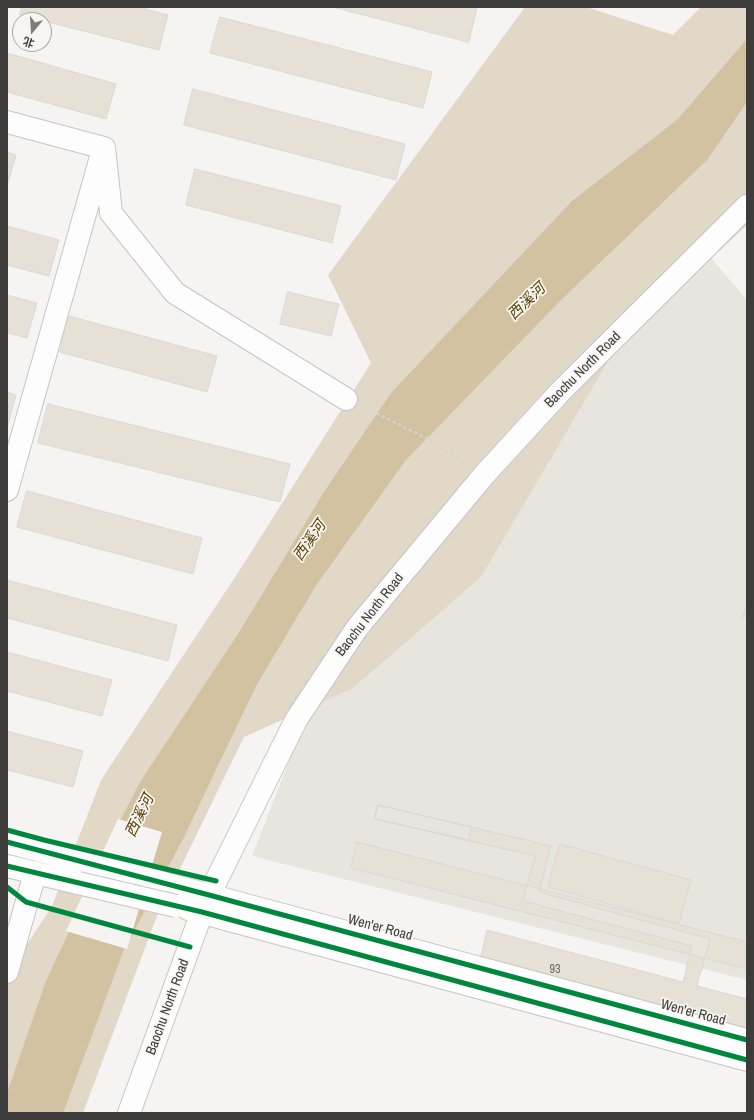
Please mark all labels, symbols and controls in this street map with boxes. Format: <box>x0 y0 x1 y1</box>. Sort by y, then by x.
north arrow <box>12 12 52 52</box>
text: 北 <box>21 34 36 51</box>
water label: 西溪河 <box>505 280 549 324</box>
street label: Baochu North Road <box>541 328 625 412</box>
water label: 西溪河 <box>290 517 330 565</box>
street label: Baochu North Road <box>332 570 408 660</box>
water label: 西溪河 <box>122 792 158 840</box>
street label: Wen'er Road <box>346 911 414 945</box>
street label: Baochu North Road <box>143 957 193 1057</box>
house number: 93 <box>550 963 560 977</box>
street label: Wen'er Road <box>659 996 727 1030</box>

